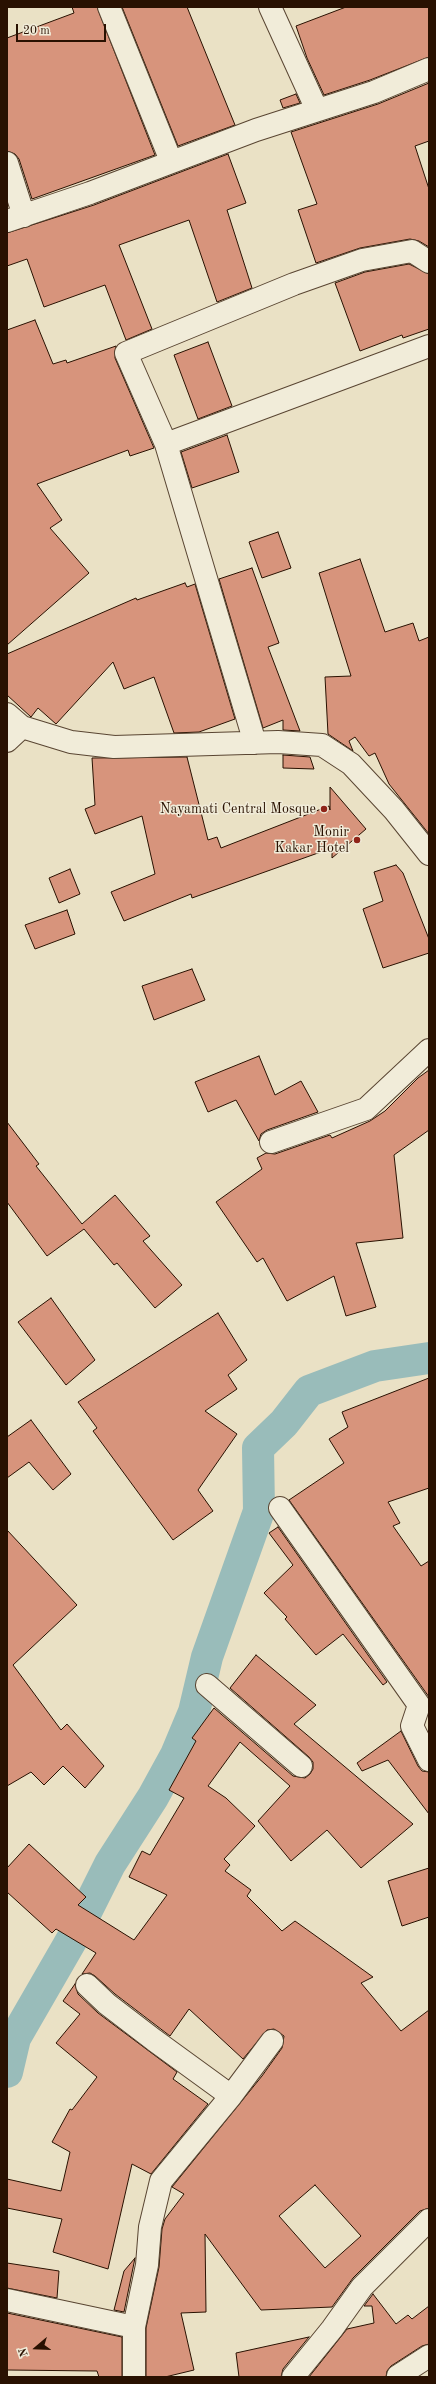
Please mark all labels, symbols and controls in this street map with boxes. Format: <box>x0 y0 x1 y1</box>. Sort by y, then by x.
scale bar <box>18 16 108 42</box>
text: 20 m <box>23 25 50 37</box>
place label: Nayamati Central Mosque <box>160 801 316 817</box>
marker: Nayamati Central Mosque <box>319 804 329 814</box>
place label: Monir Kakar Hotel <box>275 824 349 856</box>
marker: Monir Kakar Hotel <box>352 835 362 845</box>
north arrow <box>16 2328 56 2368</box>
text: N <box>18 2346 31 2358</box>

